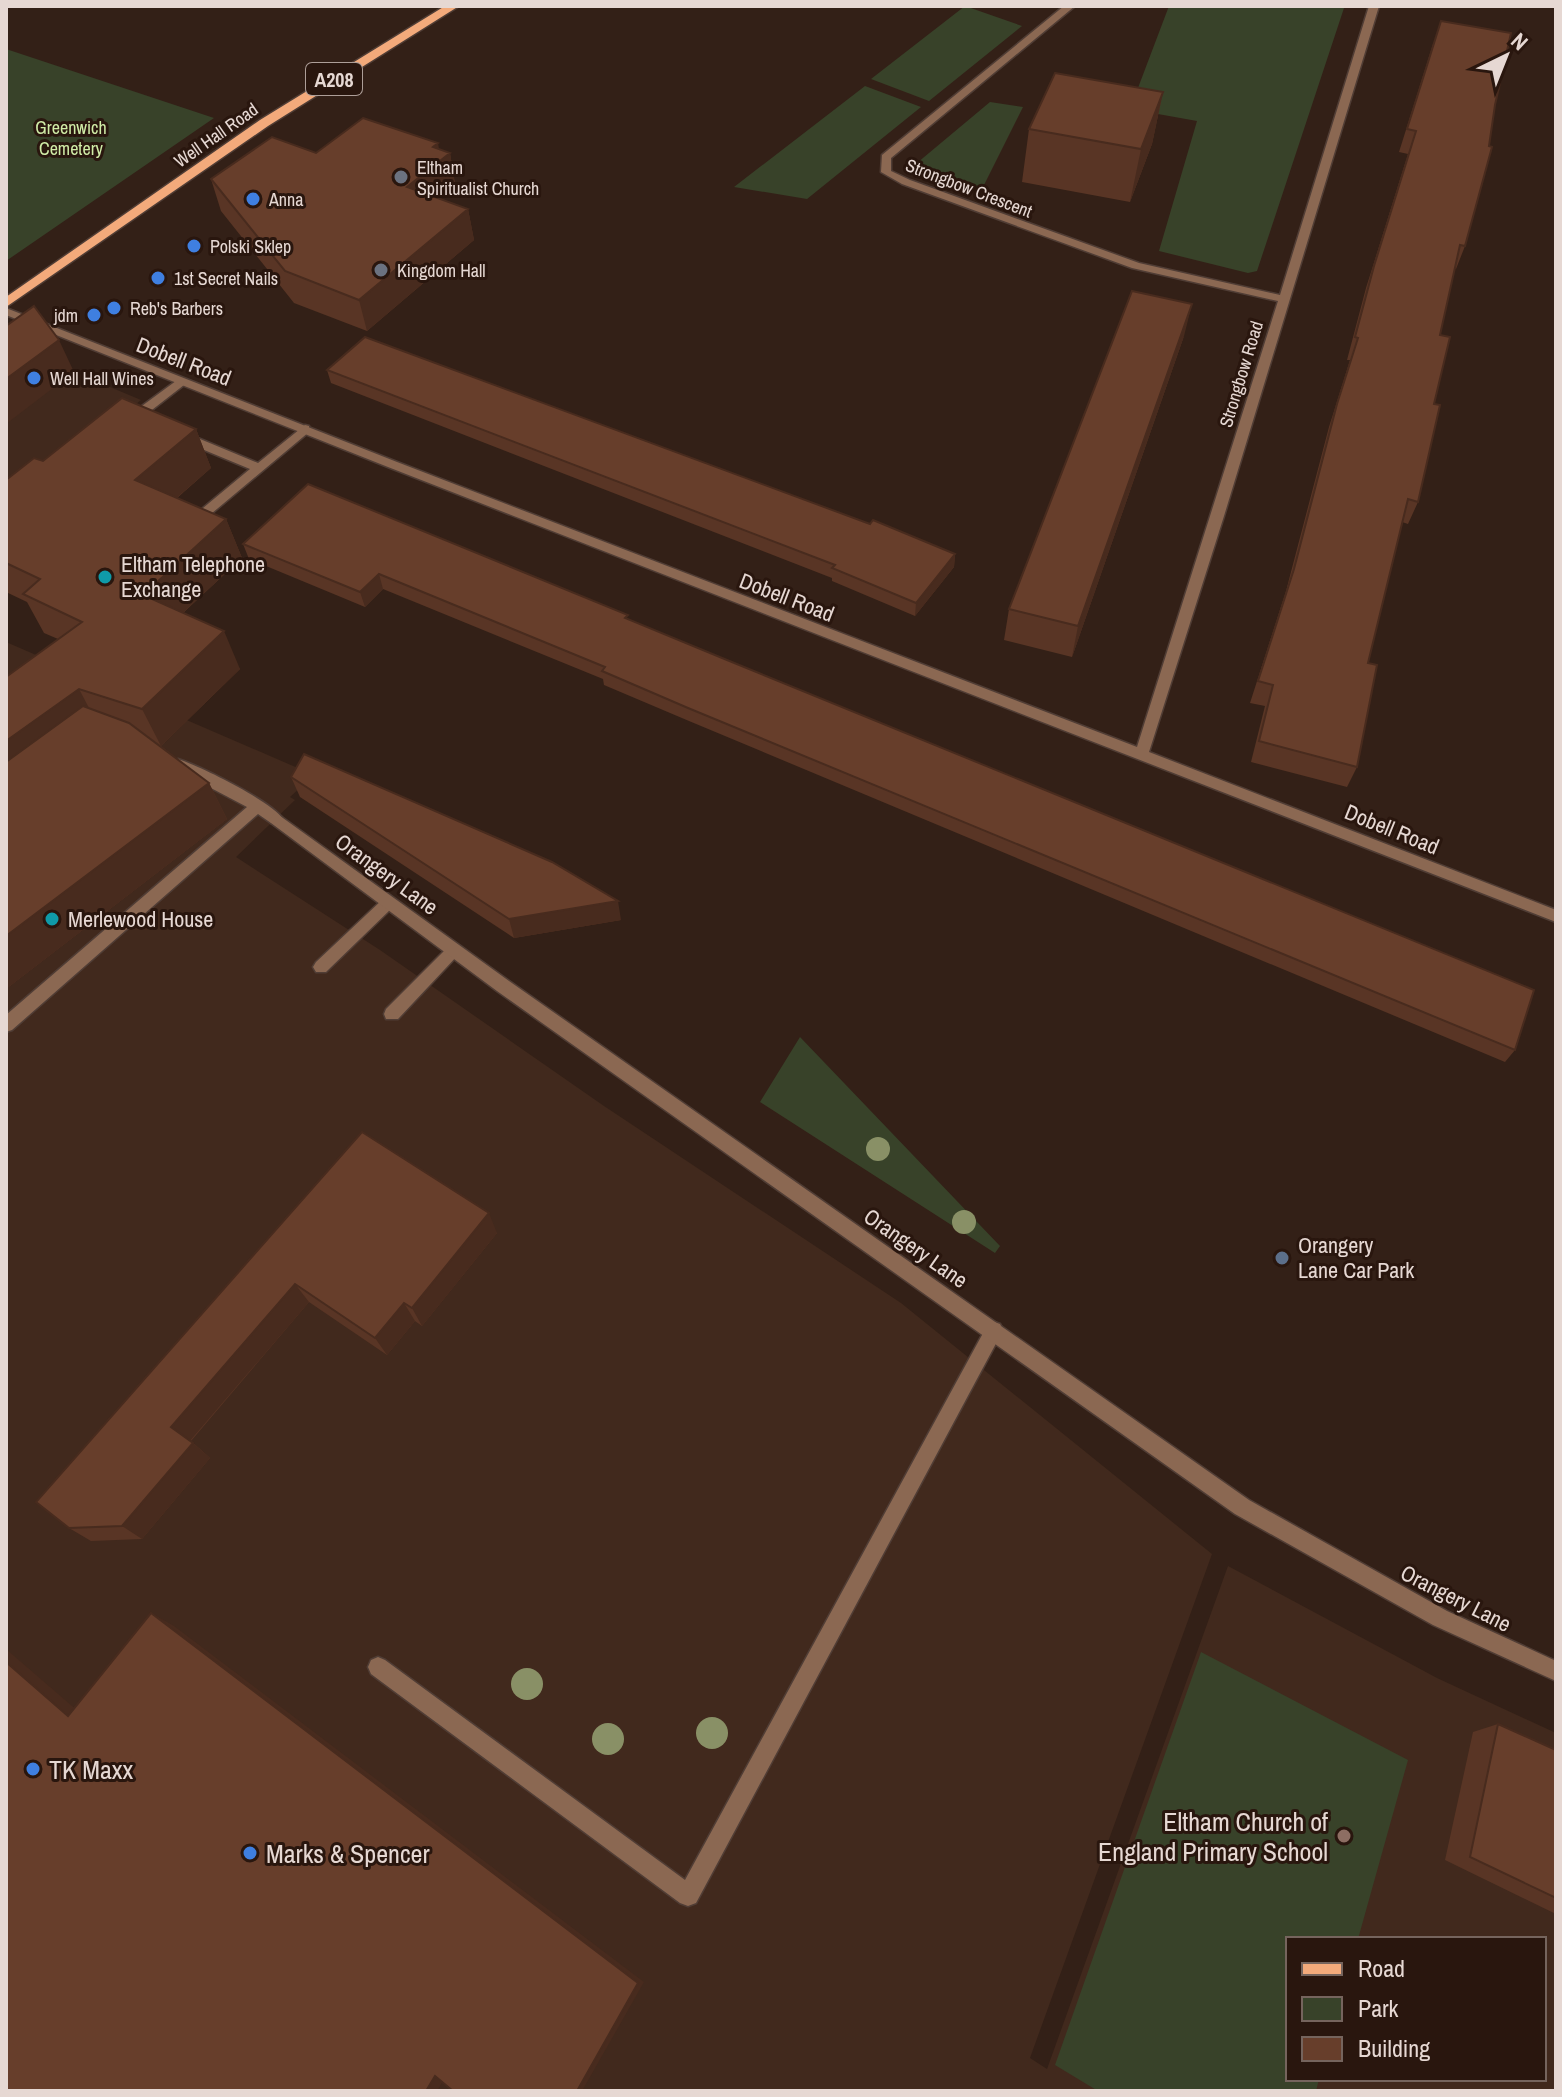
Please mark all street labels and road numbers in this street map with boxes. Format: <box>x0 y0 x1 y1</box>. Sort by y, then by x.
road number: A208 <box>306 63 362 95</box>
street label: Well Hall Road <box>169 97 263 173</box>
street label: Strongbow Crescent <box>902 152 1036 224</box>
street label: Strongbow Road <box>1213 318 1269 430</box>
street label: Dobell Road <box>132 329 236 393</box>
street label: Dobell Road <box>735 565 839 629</box>
street label: Dobell Road <box>1340 796 1444 862</box>
street label: Orangery Lane <box>330 826 444 922</box>
street label: Orangery Lane <box>858 1201 974 1295</box>
street label: Orangery Lane <box>1396 1557 1516 1639</box>

